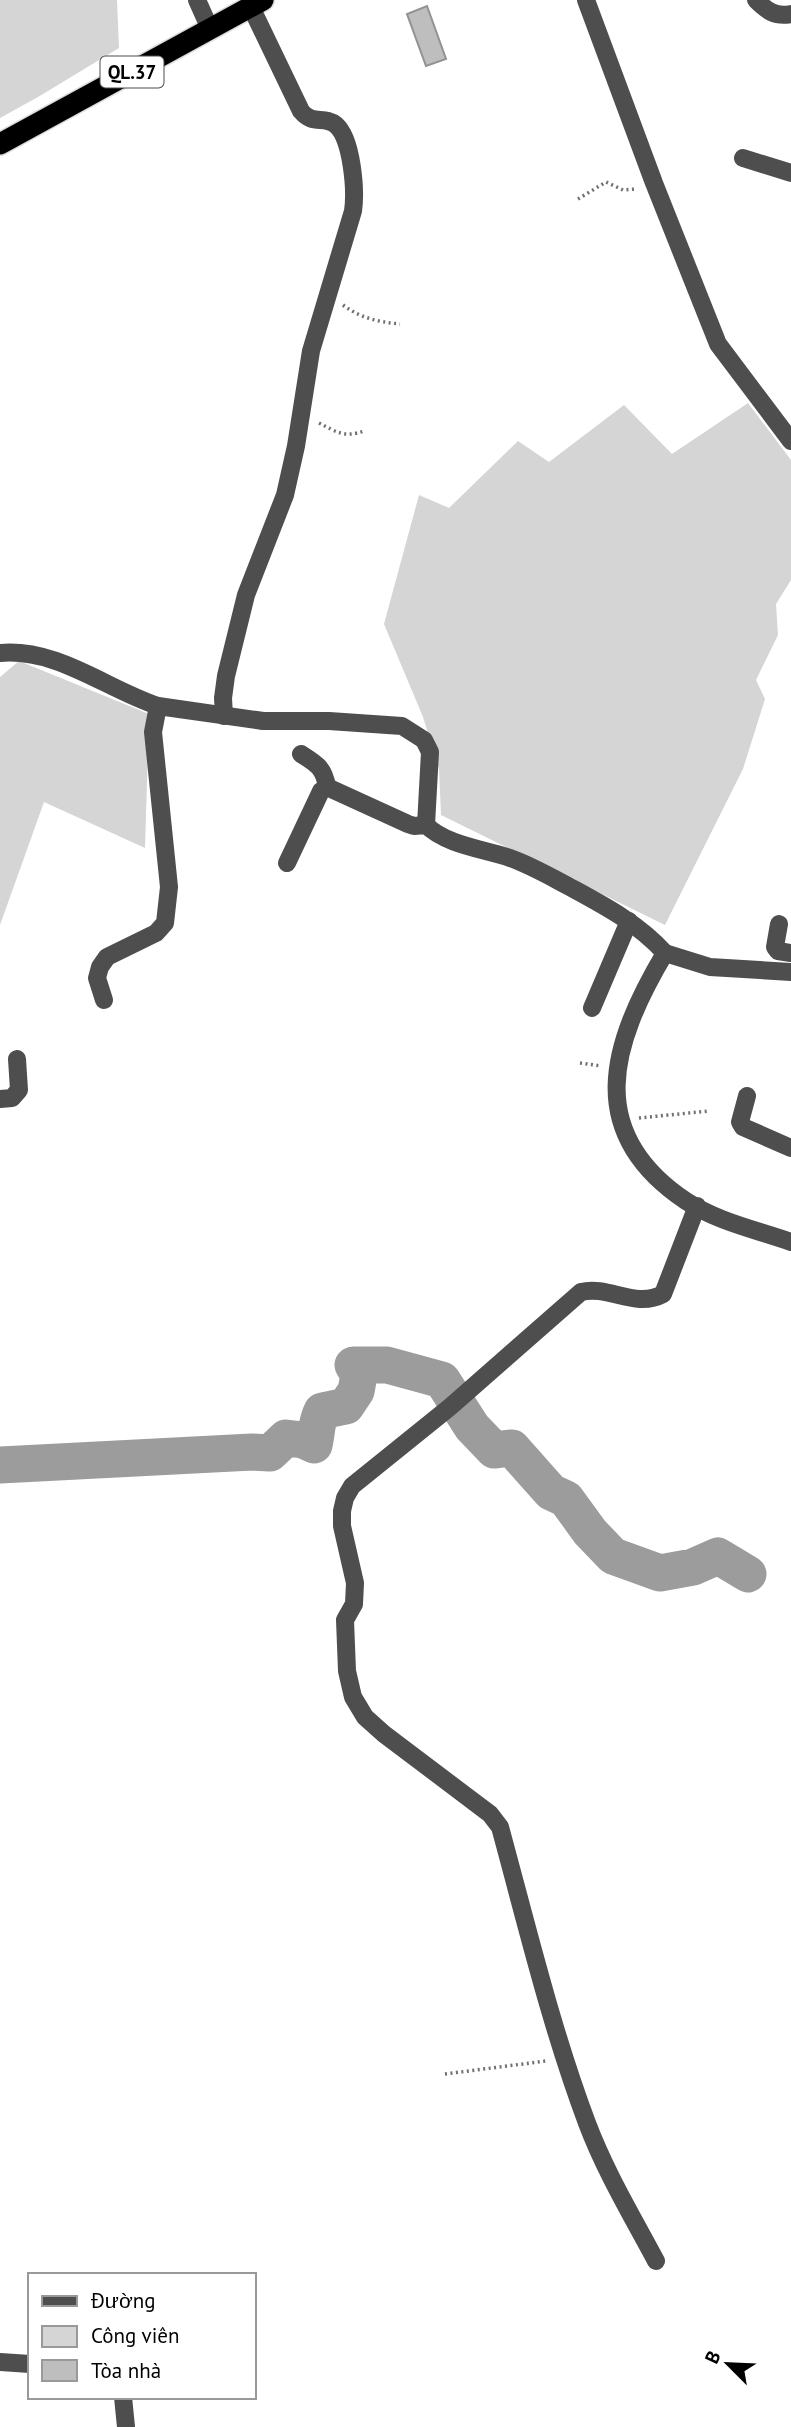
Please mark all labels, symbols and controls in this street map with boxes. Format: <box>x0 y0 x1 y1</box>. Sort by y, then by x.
road number: QL.37 <box>100 57 164 88</box>
legend <box>28 2273 256 2399</box>
text: Đường <box>90 2287 155 2314</box>
text: Công viên <box>91 2322 180 2349</box>
north arrow <box>693 2329 763 2399</box>
text: B <box>699 2347 726 2367</box>
text: Tòa nhà <box>91 2357 161 2384</box>

